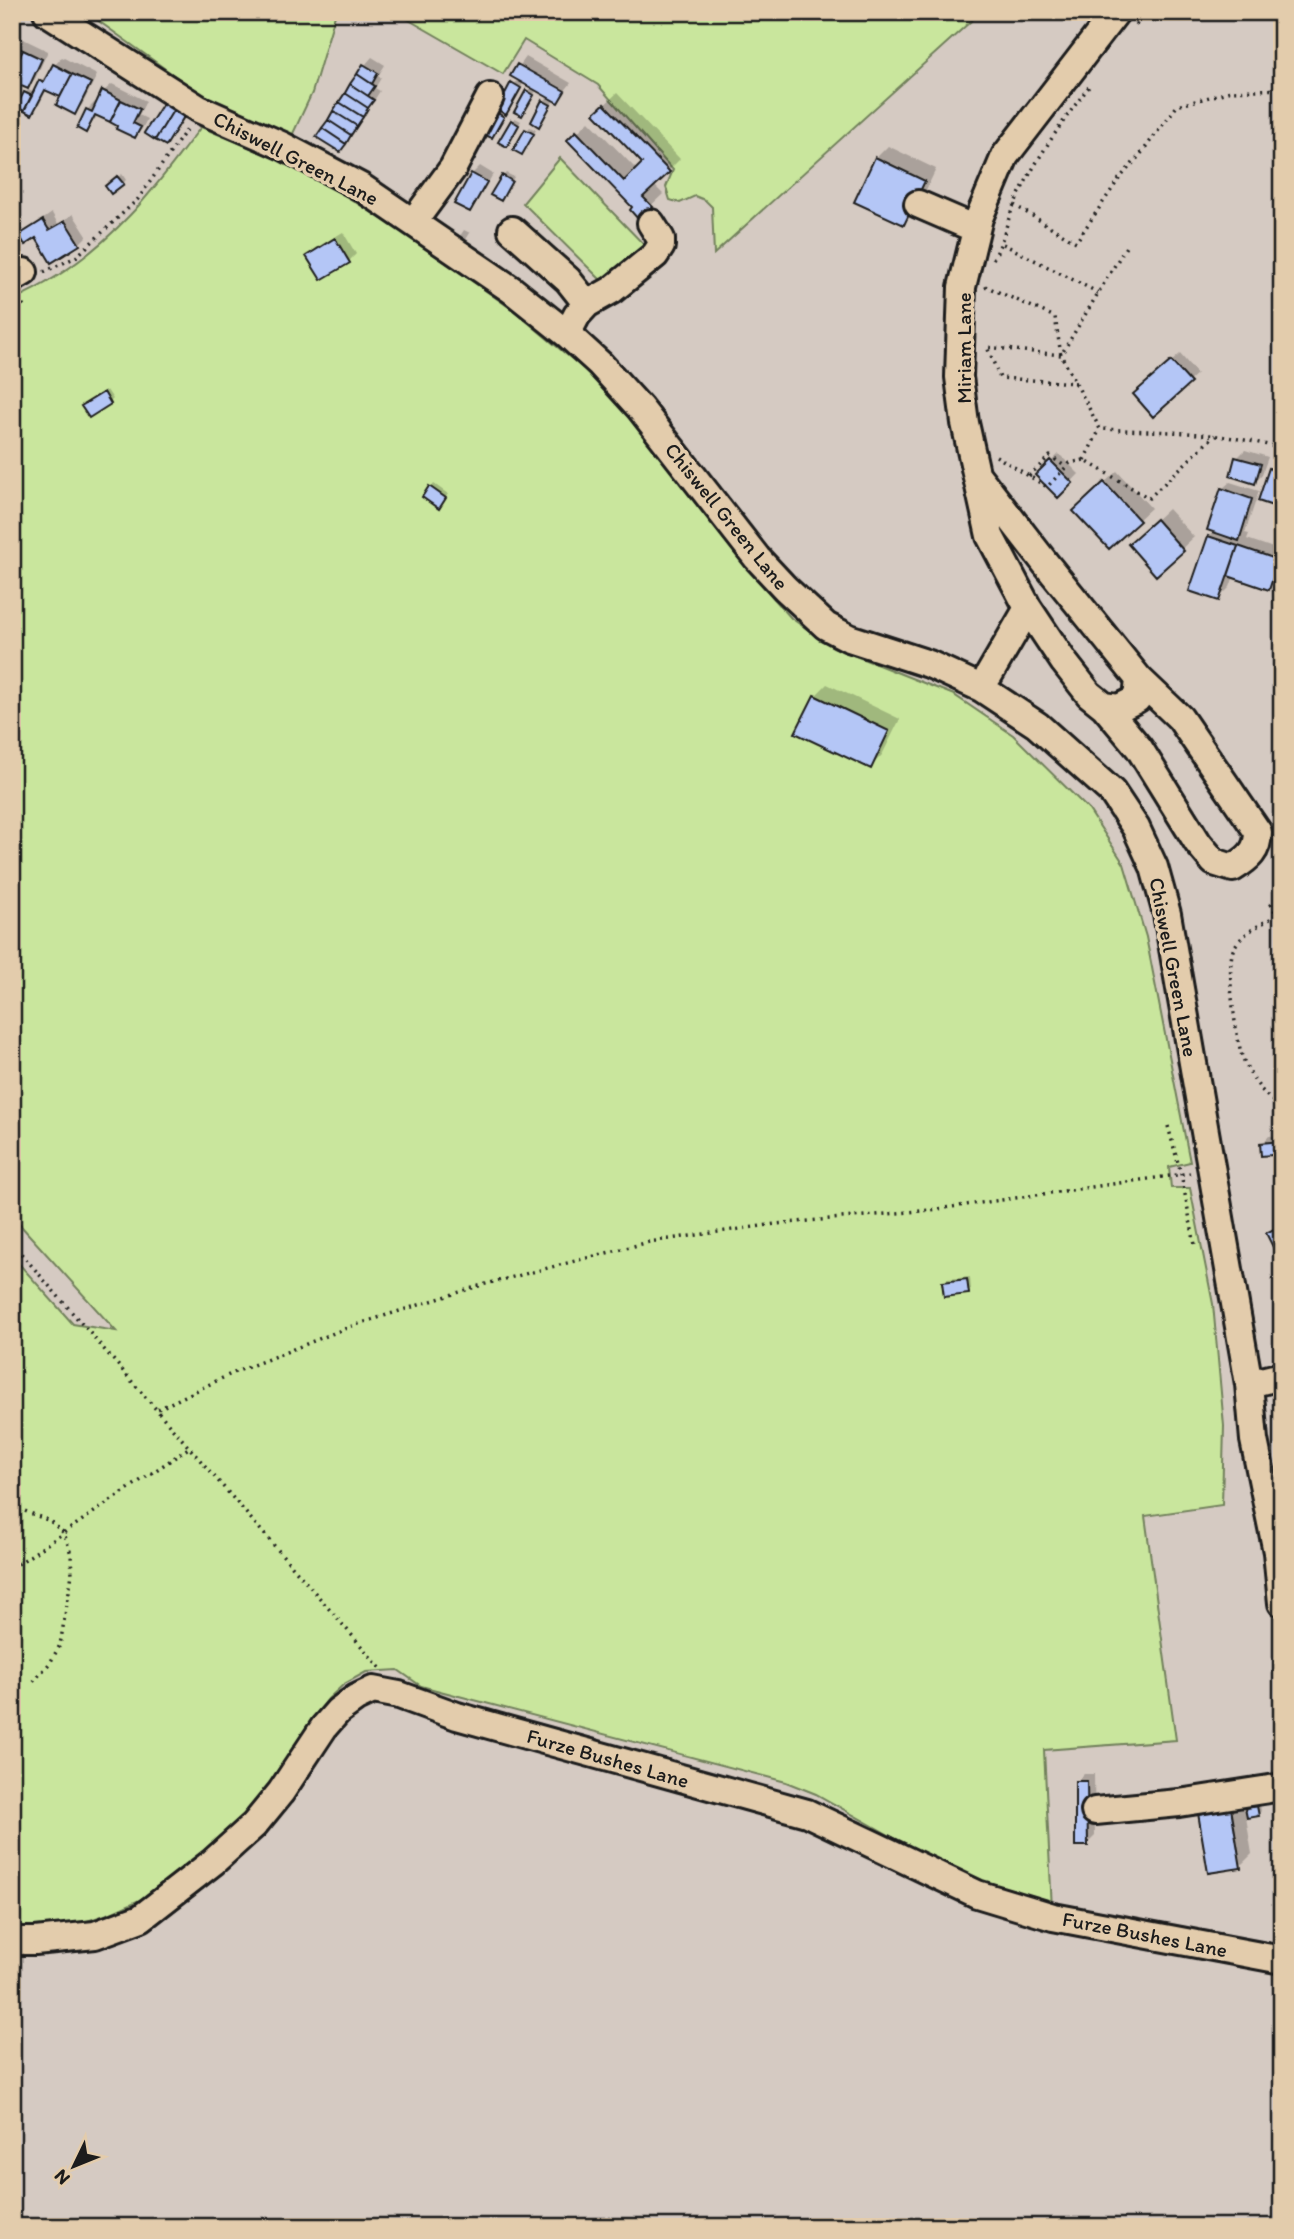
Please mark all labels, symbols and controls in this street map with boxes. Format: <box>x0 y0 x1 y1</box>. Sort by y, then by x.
street label: Chiswell Green Lane <box>209 105 383 211</box>
street label: Miriam Lane <box>951 292 976 404</box>
street label: Chiswell Green Lane <box>660 437 794 595</box>
street label: Chiswell Green Lane <box>1144 875 1204 1059</box>
street label: Furze Bushes Lane <box>524 1723 692 1793</box>
street label: Furze Bushes Lane <box>1060 1906 1230 1962</box>
north arrow <box>38 2130 108 2200</box>
text: N <box>49 2165 75 2190</box>

